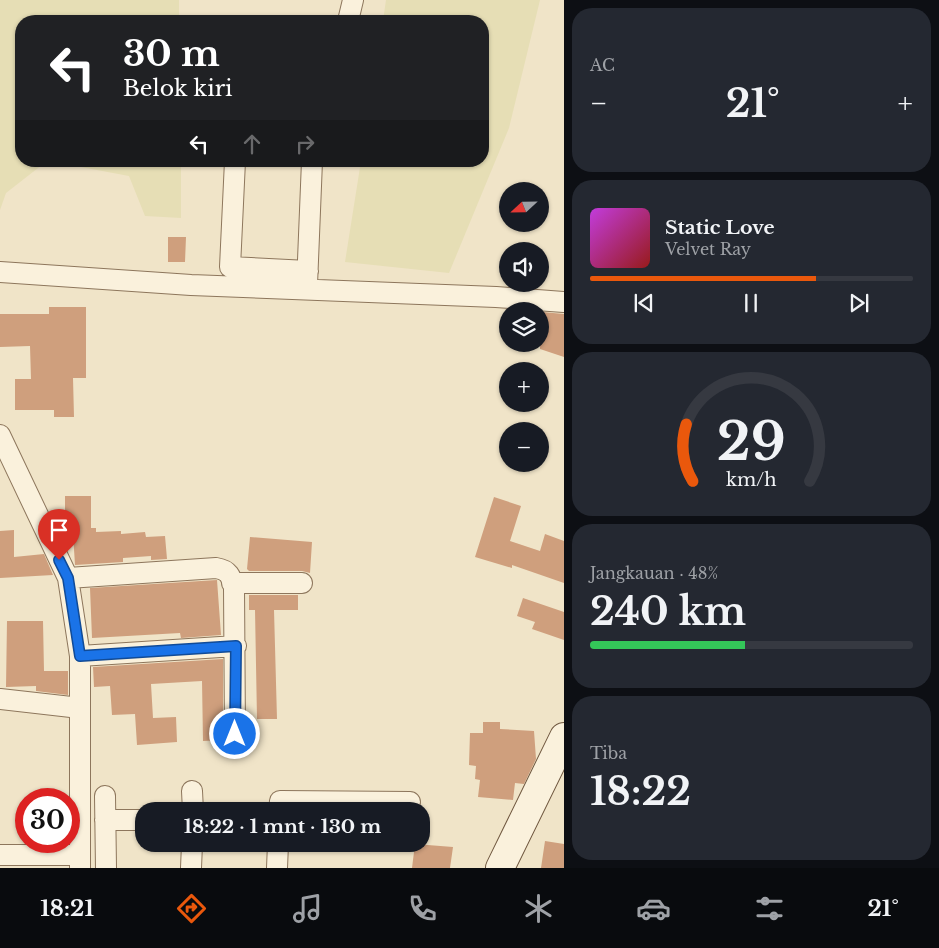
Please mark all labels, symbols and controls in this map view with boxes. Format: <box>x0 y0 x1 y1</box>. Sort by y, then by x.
text: 30 m <box>123 32 220 75</box>
icon: left <box>40 35 105 100</box>
text: AC <box>590 55 615 75</box>
text: Belok kiri <box>123 75 233 102</box>
text: 21° <box>726 80 780 127</box>
text: − <box>590 86 608 121</box>
text: + <box>898 86 913 121</box>
icon: left <box>185 130 213 158</box>
icon: ahead <box>238 130 266 158</box>
icon: right <box>291 130 319 158</box>
north arrow <box>499 182 549 232</box>
map controls <box>499 182 549 472</box>
text: Static Love <box>665 216 775 239</box>
text: Velvet Ray <box>665 239 751 259</box>
button: sound <box>499 242 549 292</box>
icon: previous <box>630 289 658 317</box>
icon: pause <box>737 289 765 317</box>
icon: next <box>845 289 873 317</box>
button: layers <box>499 302 549 352</box>
button: + <box>499 362 549 412</box>
text: 29 <box>717 410 786 474</box>
button: − <box>499 422 549 472</box>
text: km/h <box>726 469 777 491</box>
pin <box>38 509 80 560</box>
icon: arrive <box>45 516 73 544</box>
text: Jangkauan · 48% <box>590 563 718 583</box>
text: 240 km <box>590 588 746 635</box>
position arrow <box>208 707 260 759</box>
text: Tiba <box>590 743 627 763</box>
text: 18:22 <box>590 768 691 815</box>
speed limit sign: 30 <box>15 788 80 853</box>
text: 18:22 · 1 mnt · 130 m <box>184 815 381 838</box>
icon: directions <box>174 891 209 926</box>
icon: music <box>290 891 325 926</box>
icon: phone <box>405 891 440 926</box>
icon: climate <box>521 891 556 926</box>
icon: car <box>636 891 671 926</box>
icon: filters <box>752 891 787 926</box>
text: 18:21 <box>40 895 94 922</box>
text: 21° <box>867 895 899 922</box>

